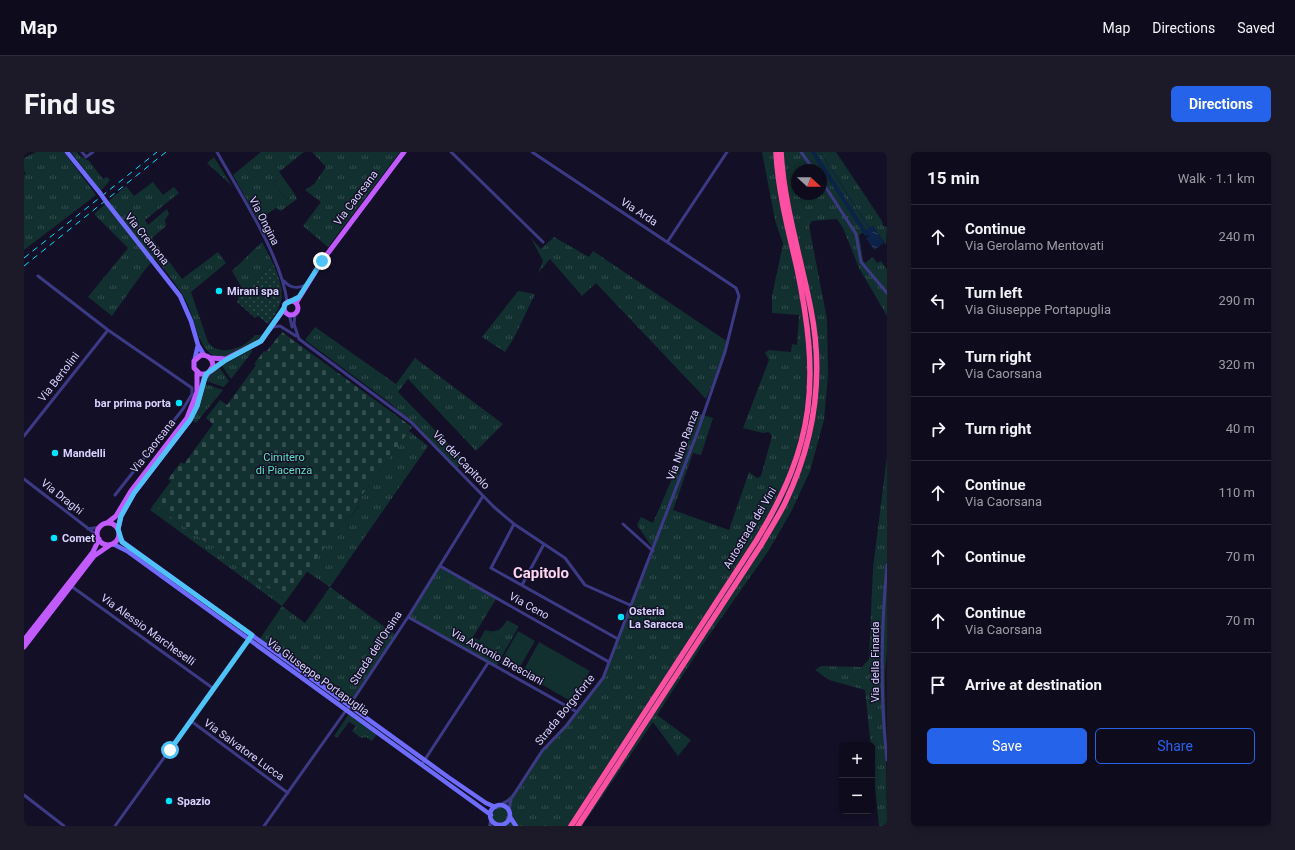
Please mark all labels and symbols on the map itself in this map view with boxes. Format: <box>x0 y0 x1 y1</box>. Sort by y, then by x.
north arrow <box>791 164 827 200</box>
street label: Via Caorsana <box>331 168 381 228</box>
street label: Via Ongina <box>246 194 282 248</box>
street label: Via Arda <box>618 195 660 229</box>
street label: Via Cremona <box>122 210 172 268</box>
route end <box>313 252 331 270</box>
place label: Mirani spa <box>227 285 279 298</box>
marker: Mirani spa <box>214 286 224 296</box>
street label: Via Bertolini <box>36 350 82 404</box>
place label: bar prima porta <box>95 397 171 410</box>
marker: bar prima porta <box>174 398 184 408</box>
street label: Via Nino Ranza <box>664 408 702 482</box>
street label: Via Caorsana <box>128 416 178 476</box>
street label: Via del Capitolo <box>430 428 492 492</box>
place label: Mandelli <box>63 447 106 460</box>
marker: Mandelli <box>50 448 60 458</box>
park label: Cimitero di Piacenza <box>256 451 312 477</box>
street label: Via Draghi <box>38 476 86 518</box>
street label: Autostrada dei Vini <box>721 485 779 571</box>
place label: Comet <box>62 532 95 545</box>
marker: Comet <box>49 533 59 543</box>
district label: Capitolo <box>513 564 569 582</box>
street label: Via Ceno <box>507 590 551 622</box>
street label: Via Alessio Marcheselli <box>98 591 198 669</box>
place label: Osteria La Saracca <box>629 605 683 631</box>
street label: Strada dell'Orsina <box>347 609 405 687</box>
marker: Osteria La Saracca <box>616 612 626 622</box>
street label: Via della Finarda <box>869 621 882 703</box>
street label: Via Antonio Bresciani <box>448 626 546 688</box>
street label: Via Giuseppe Portapuglia <box>264 635 372 719</box>
street label: Strada Borgoforte <box>532 672 598 748</box>
street label: Via Salvatore Lucca <box>201 717 287 783</box>
route start <box>161 741 179 759</box>
place label: Spazio <box>177 795 211 808</box>
marker: Spazio <box>164 796 174 806</box>

